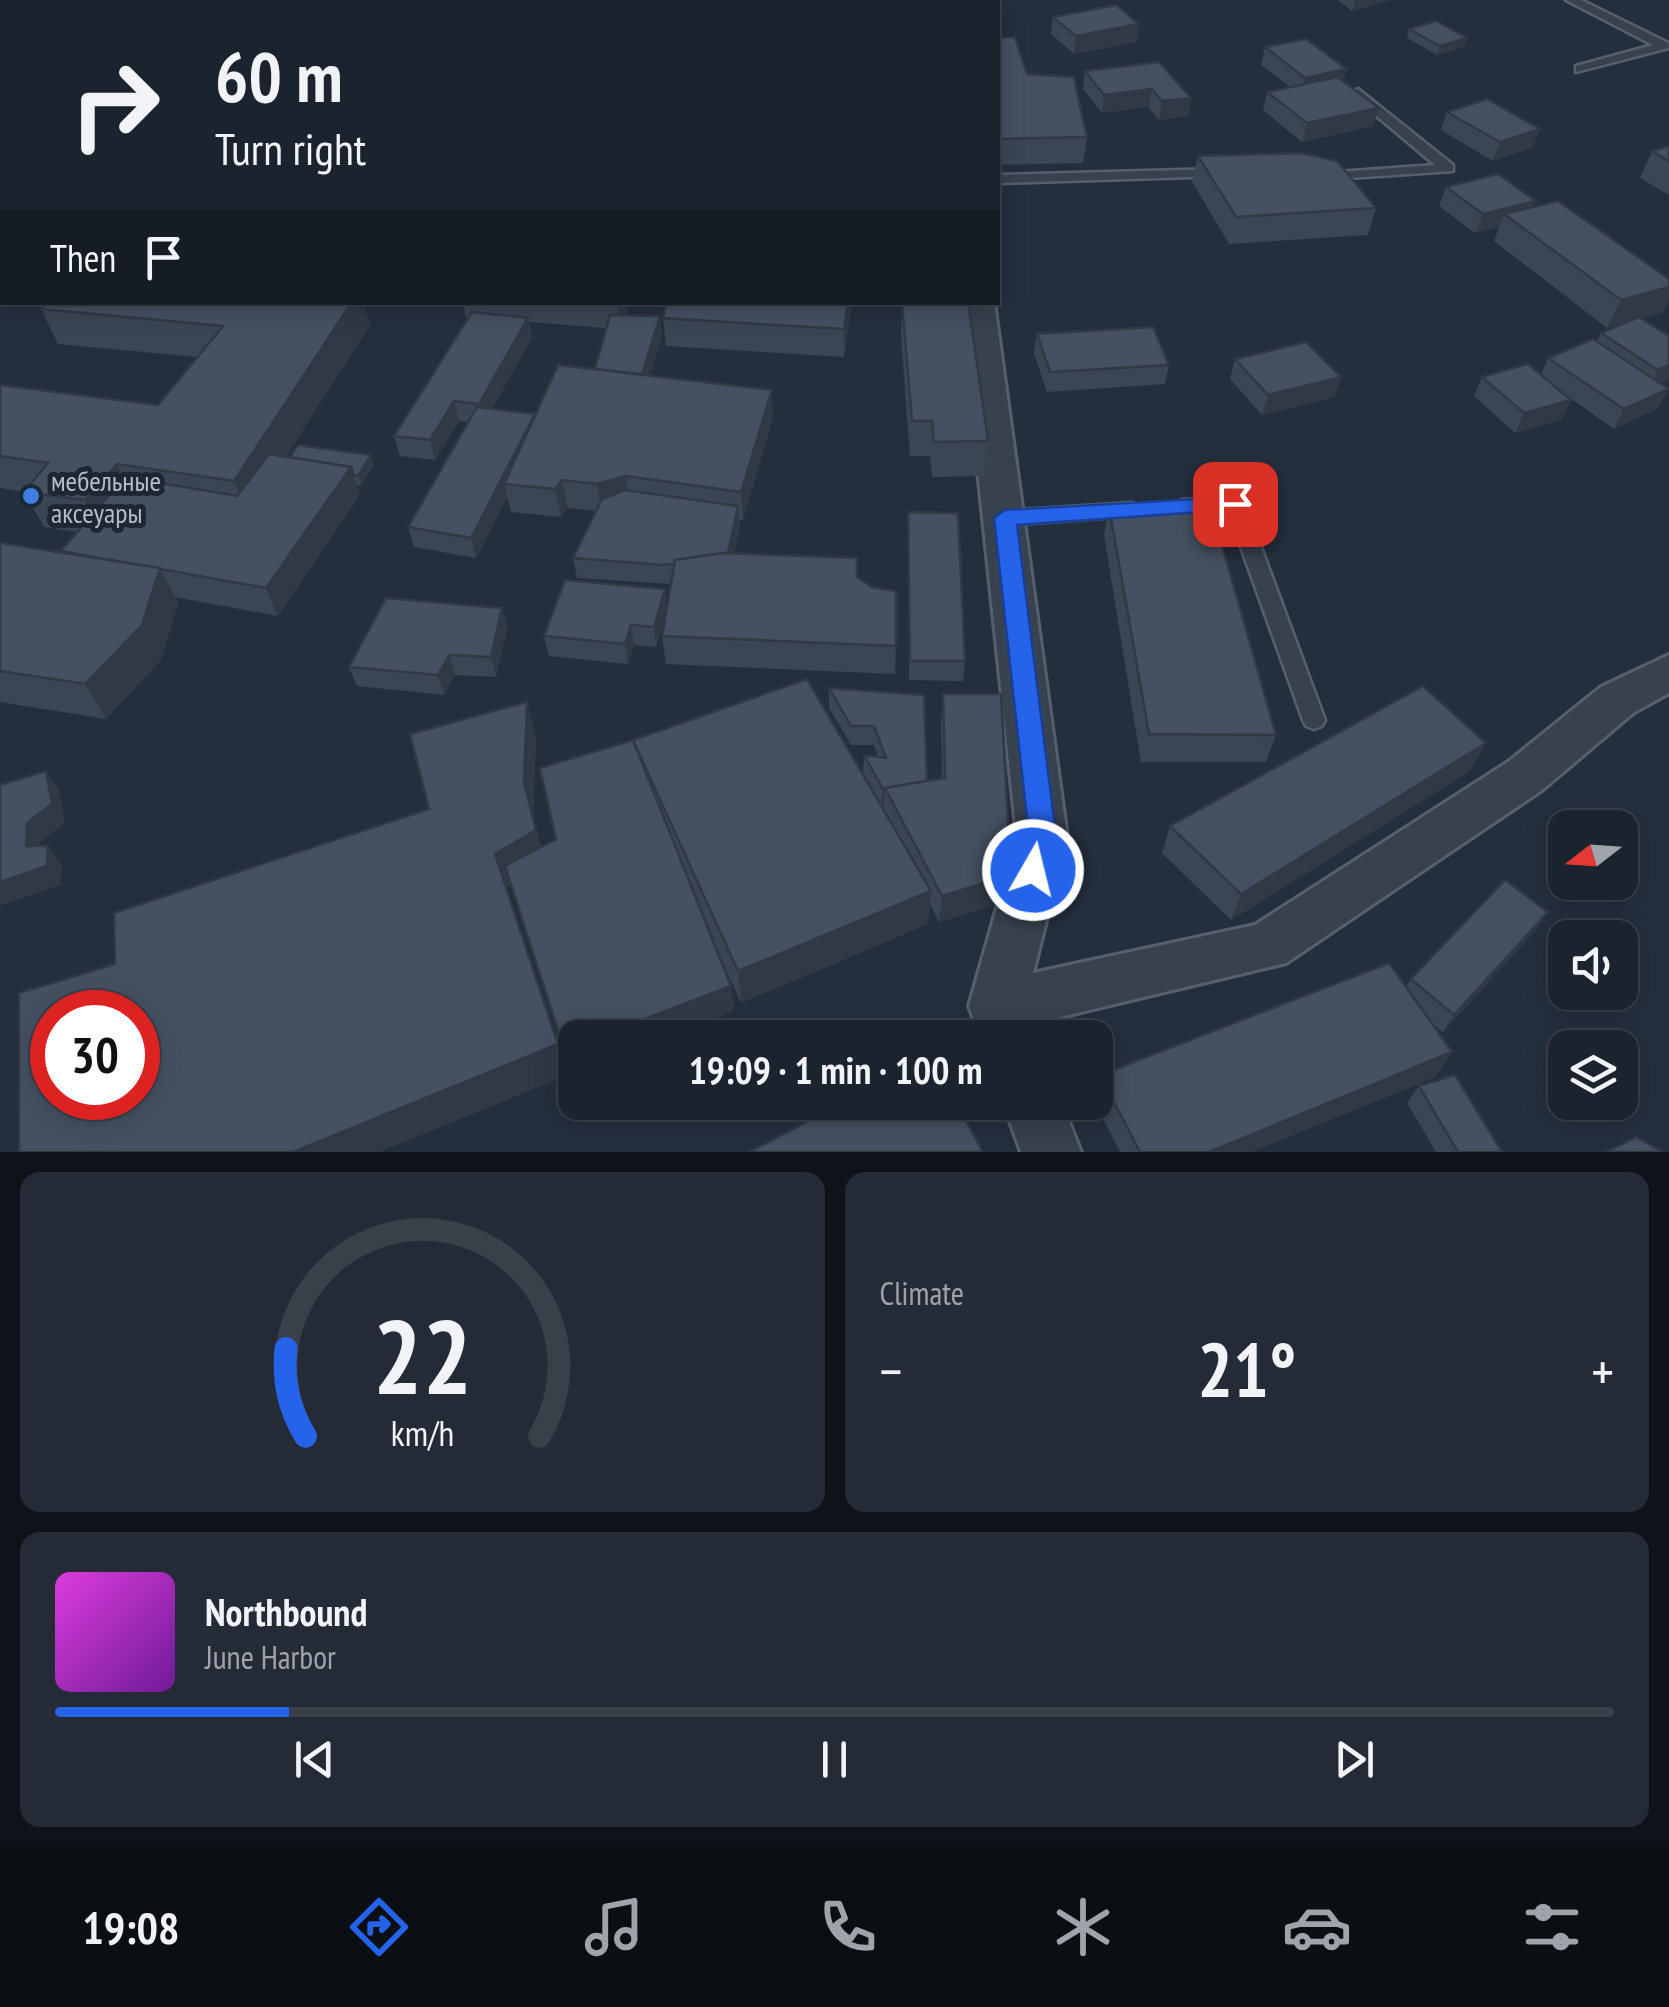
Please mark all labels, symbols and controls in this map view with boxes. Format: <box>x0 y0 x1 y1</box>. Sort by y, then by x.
text: 60 m <box>215 31 343 121</box>
icon: right <box>50 40 180 170</box>
text: Turn right <box>215 119 366 177</box>
icon: arrive <box>136 230 191 285</box>
text: Then <box>50 233 116 282</box>
place label: мебельные аксеуары <box>51 462 161 531</box>
pin <box>1193 462 1278 547</box>
icon: arrive <box>1208 477 1263 532</box>
marker: мебельные аксеуары <box>20 485 42 507</box>
north arrow <box>1548 810 1638 900</box>
map controls <box>1548 810 1638 1120</box>
position arrow <box>981 818 1085 922</box>
button: sound <box>1548 920 1638 1010</box>
speed limit sign: 30 <box>30 990 160 1120</box>
button: layers <box>1548 1030 1638 1120</box>
text: 19:09 · 1 min · 100 m <box>689 1045 982 1094</box>
text: Climate <box>880 1272 964 1314</box>
text: 22 <box>373 1288 472 1423</box>
text: 21° <box>1197 1321 1296 1418</box>
text: − <box>880 1335 902 1406</box>
text: + <box>1591 1335 1614 1406</box>
text: km/h <box>391 1410 454 1456</box>
text: Northbound <box>205 1587 367 1636</box>
text: June Harbor <box>205 1636 336 1678</box>
icon: previous <box>287 1732 342 1787</box>
icon: pause <box>807 1732 862 1787</box>
icon: next <box>1327 1732 1382 1787</box>
icon: directions <box>344 1892 414 1962</box>
icon: music <box>579 1892 649 1962</box>
icon: phone <box>813 1892 883 1962</box>
icon: climate <box>1048 1892 1118 1962</box>
icon: car <box>1282 1892 1352 1962</box>
icon: filters <box>1517 1892 1587 1962</box>
text: 19:08 <box>82 1898 180 1956</box>

